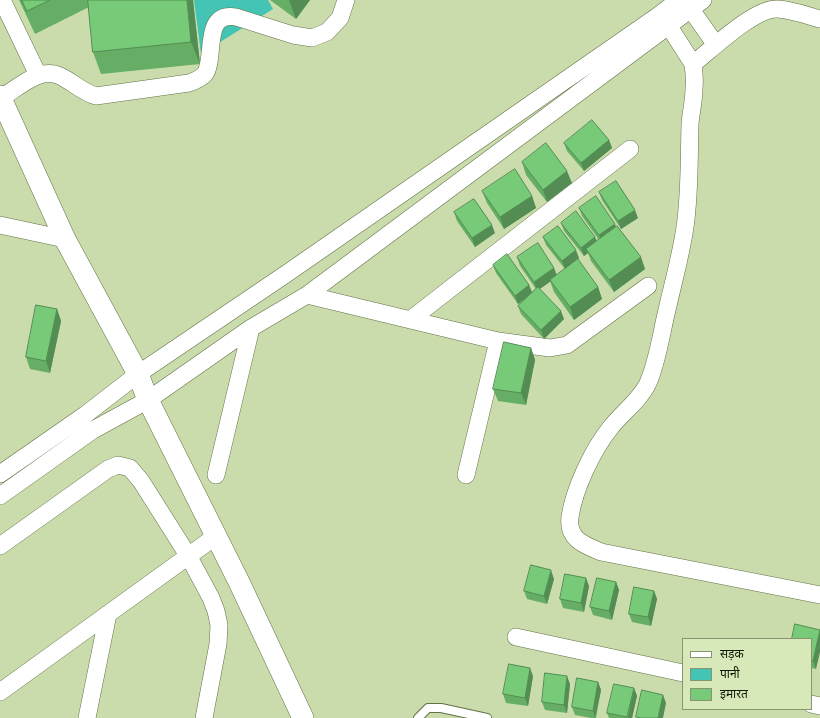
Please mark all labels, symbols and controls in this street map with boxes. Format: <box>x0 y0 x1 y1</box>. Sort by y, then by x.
legend <box>682 638 812 710</box>
text: सड़क <box>720 646 744 661</box>
text: पानी <box>720 666 740 681</box>
text: इमारत <box>720 686 748 701</box>

